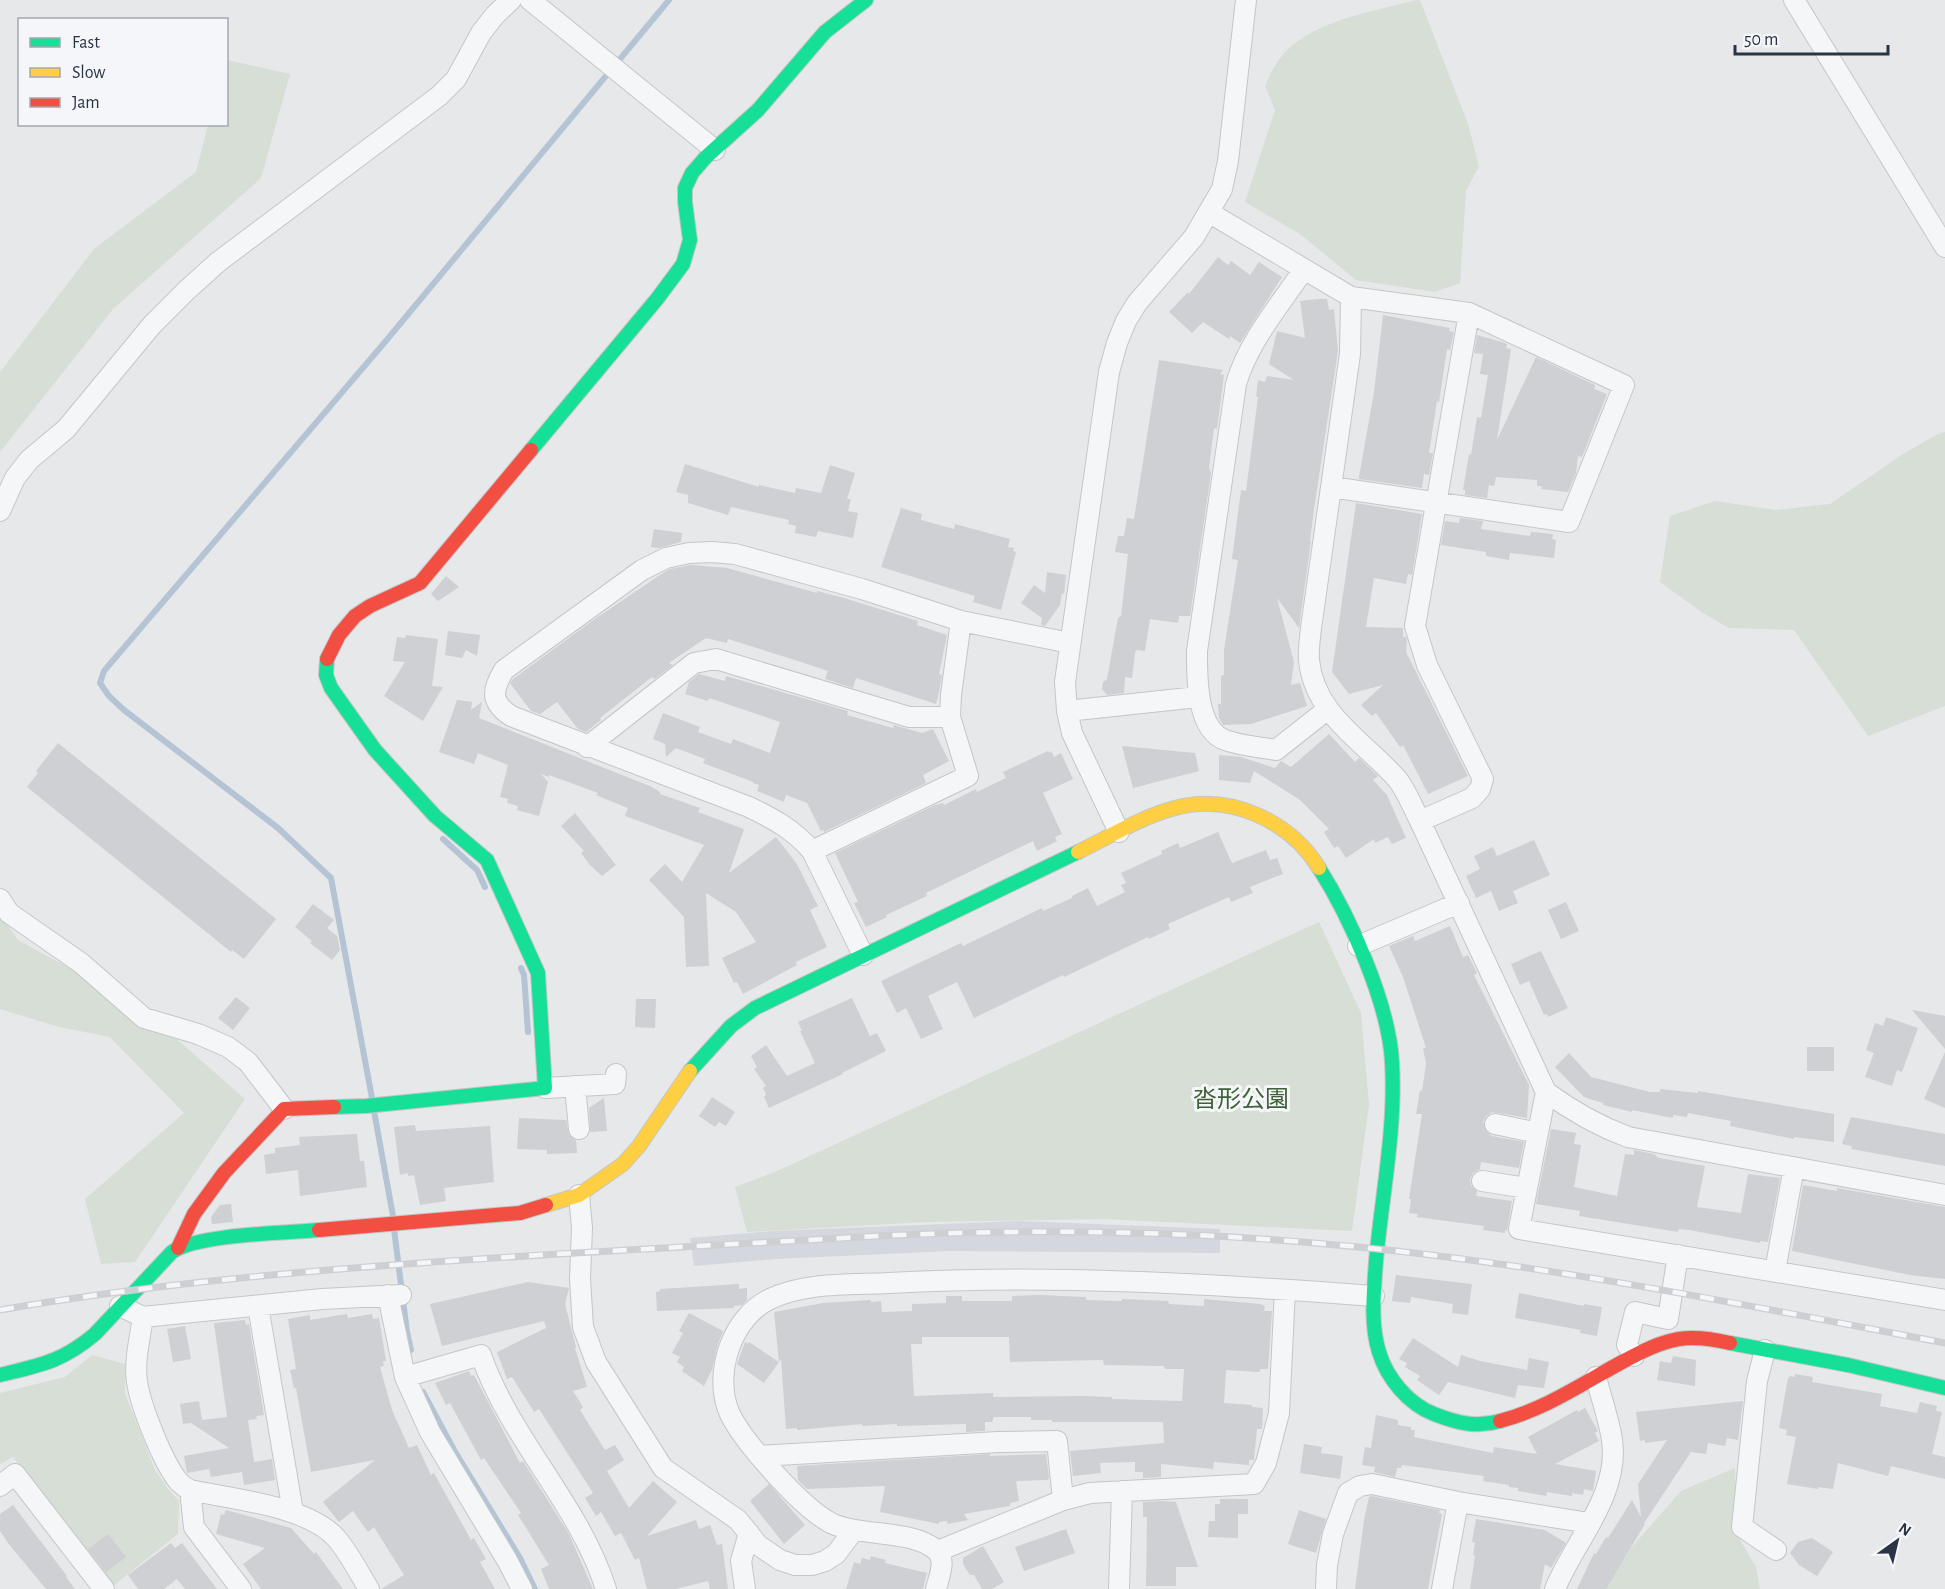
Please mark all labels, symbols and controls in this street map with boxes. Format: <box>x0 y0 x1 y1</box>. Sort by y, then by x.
legend <box>18 18 228 126</box>
scale bar <box>1735 18 1888 56</box>
text: 50 m <box>1744 31 1778 49</box>
text: Fast <box>72 34 100 52</box>
text: Slow <box>72 64 105 82</box>
text: Jam <box>72 94 100 112</box>
park label: 沓形公園 <box>1193 1086 1289 1112</box>
north arrow <box>1867 1511 1927 1571</box>
text: N <box>1896 1520 1914 1539</box>

